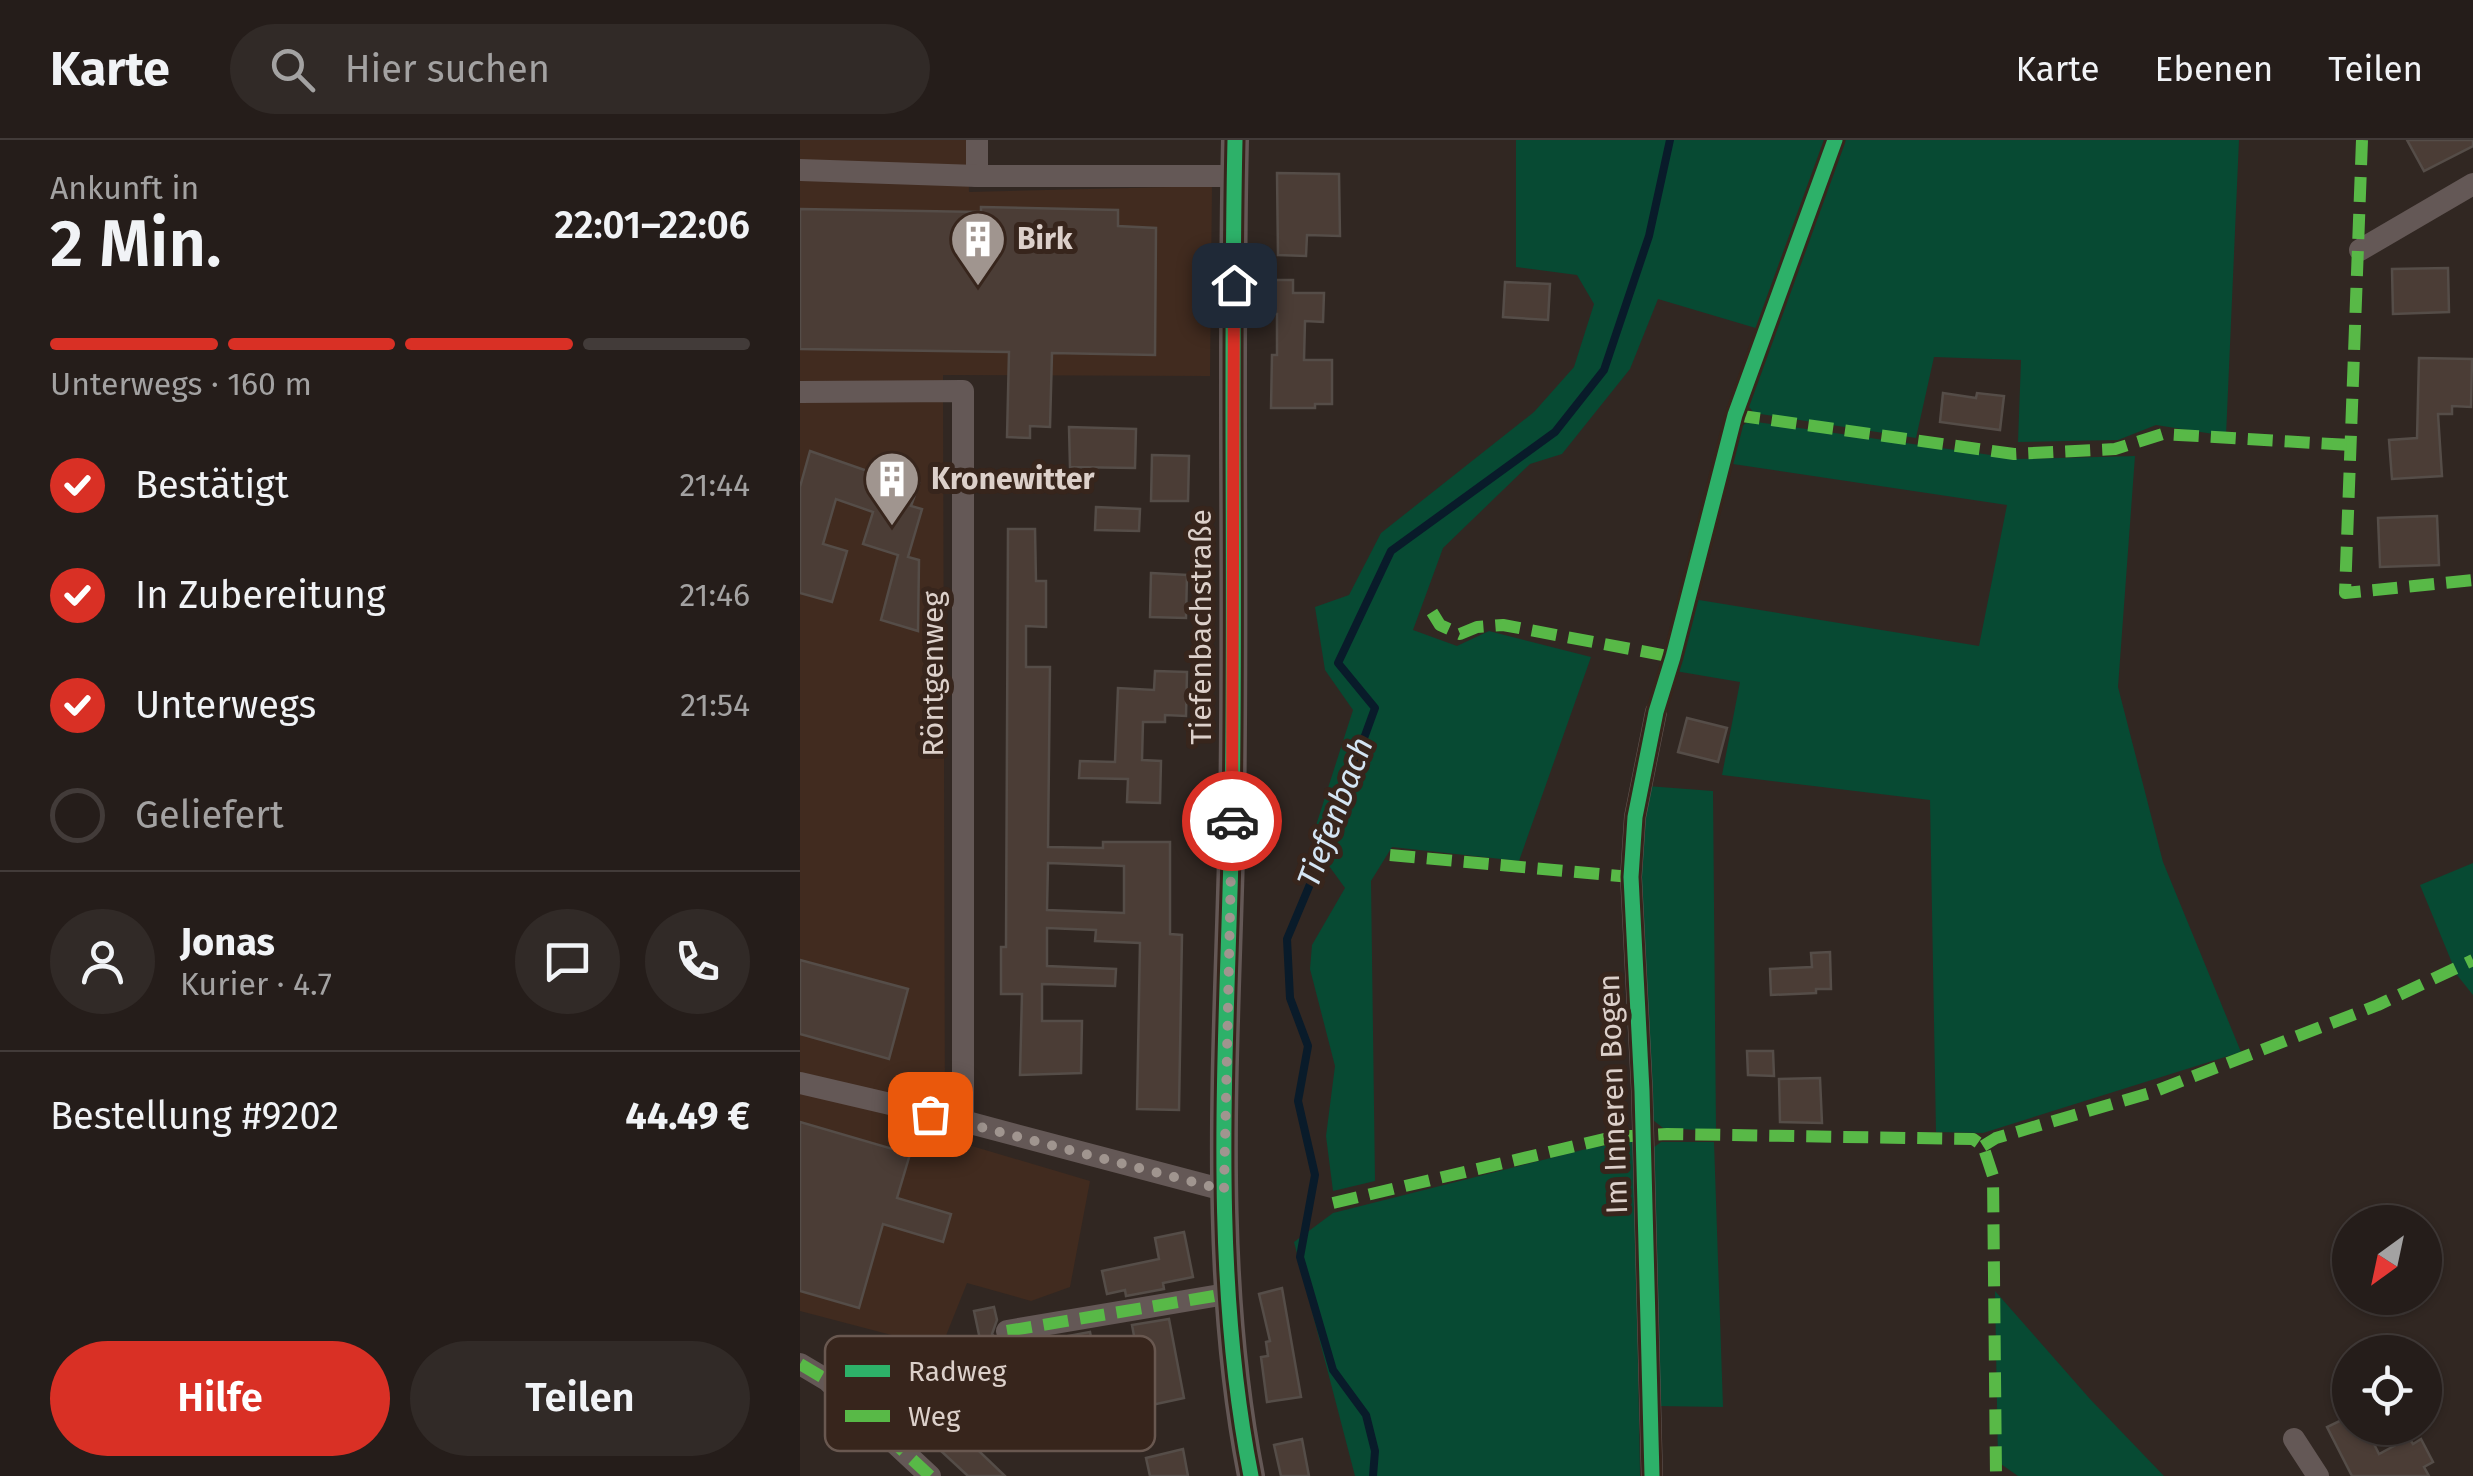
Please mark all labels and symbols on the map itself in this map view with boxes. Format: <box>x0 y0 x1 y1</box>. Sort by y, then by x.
building icon: Birk <box>948 209 1008 288</box>
place label: Birk <box>1017 221 1073 257</box>
pin <box>1192 243 1277 328</box>
building icon: Kronewitter <box>862 449 922 528</box>
place label: Kronewitter <box>931 461 1096 497</box>
street label: Tiefenbachstraße <box>1183 509 1219 745</box>
street label: Röntgenweg <box>915 591 951 757</box>
water label: Tiefenbach <box>1289 732 1381 892</box>
courier <box>1182 771 1282 871</box>
street label: Im Inneren Bogen <box>1591 973 1635 1215</box>
pin <box>888 1072 973 1157</box>
north arrow <box>2332 1205 2442 1315</box>
legend <box>825 1336 1155 1451</box>
text: Radweg <box>908 1355 1007 1388</box>
text: Weg <box>908 1400 961 1433</box>

